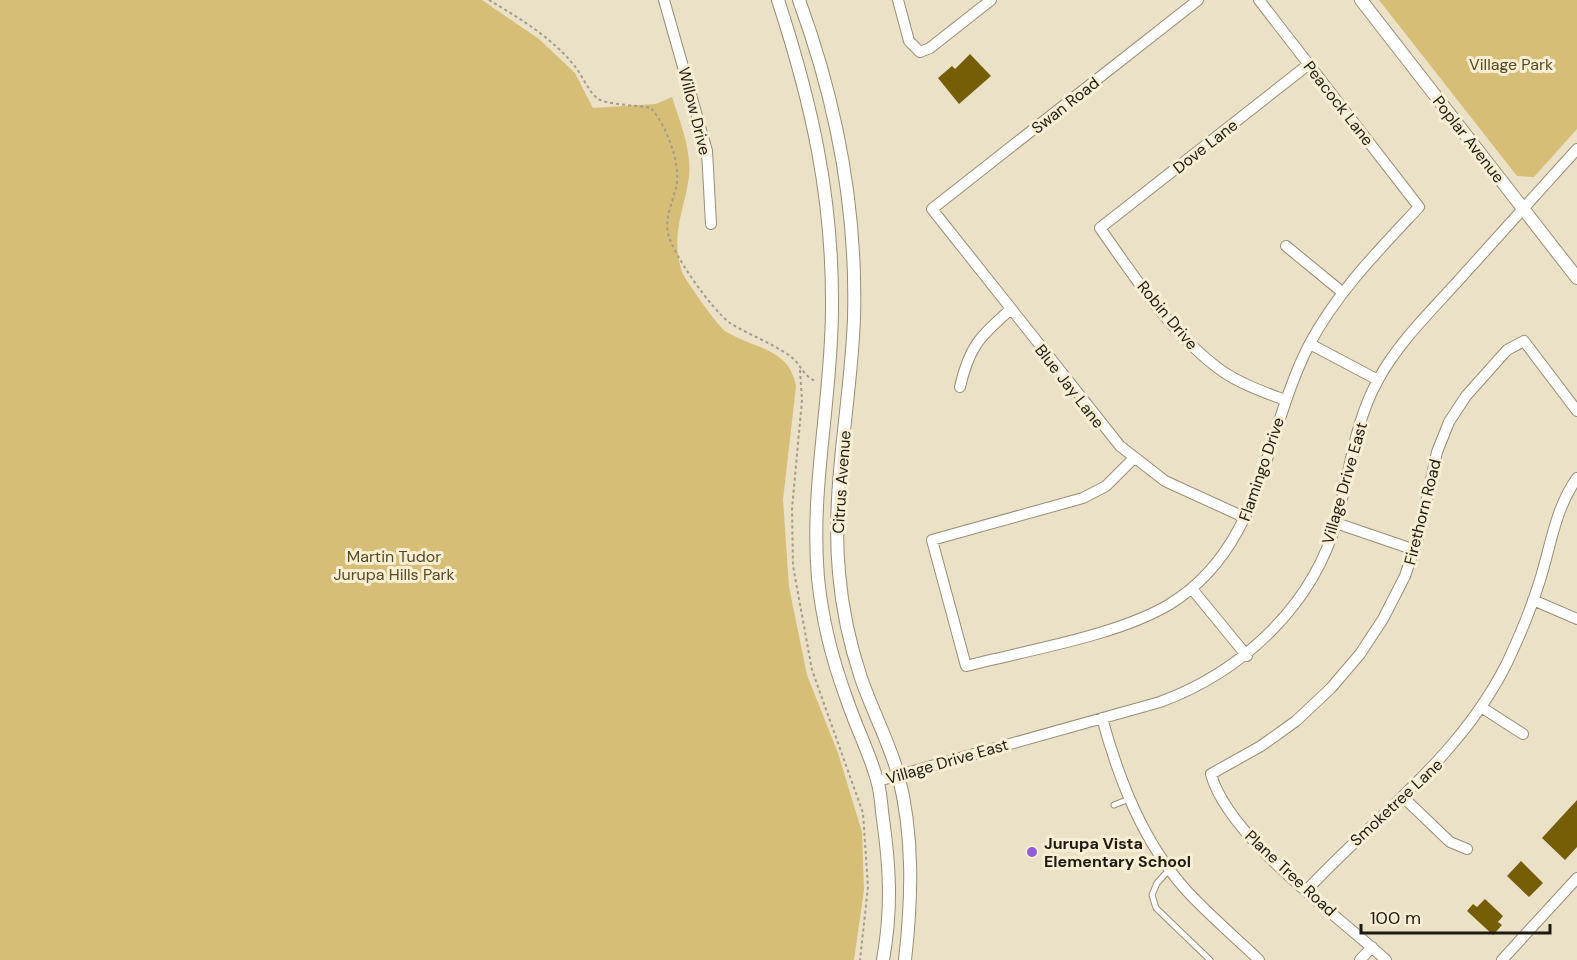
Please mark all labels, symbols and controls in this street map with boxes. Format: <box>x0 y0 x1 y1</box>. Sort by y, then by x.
park label: Village Park <box>1469 54 1553 75</box>
street label: Peacock Lane <box>1299 57 1378 150</box>
street label: Willow Drive <box>673 65 716 157</box>
street label: Swan Road <box>1027 72 1104 138</box>
street label: Poplar Avenue <box>1428 91 1509 187</box>
street label: Dove Lane <box>1169 114 1242 178</box>
street label: Robin Drive <box>1133 277 1203 354</box>
street label: Blue Jay Lane <box>1030 340 1109 432</box>
street label: Flamingo Drive <box>1234 415 1289 524</box>
street label: Village Drive East <box>1317 420 1372 547</box>
street label: Citrus Avenue <box>827 430 856 534</box>
street label: Firethorn Road <box>1399 457 1446 567</box>
park label: Martin Tudor Jurupa Hills Park <box>333 546 455 585</box>
street label: Village Drive East <box>884 734 1011 789</box>
street label: Smoketree Lane <box>1346 754 1447 851</box>
street label: Plane Tree Road <box>1241 826 1341 921</box>
place label: Jurupa Vista Elementary School <box>1044 833 1191 872</box>
marker: Jurupa Vista Elementary School <box>1025 845 1039 859</box>
scale bar <box>1361 897 1550 935</box>
text: 100 m <box>1370 906 1421 930</box>

